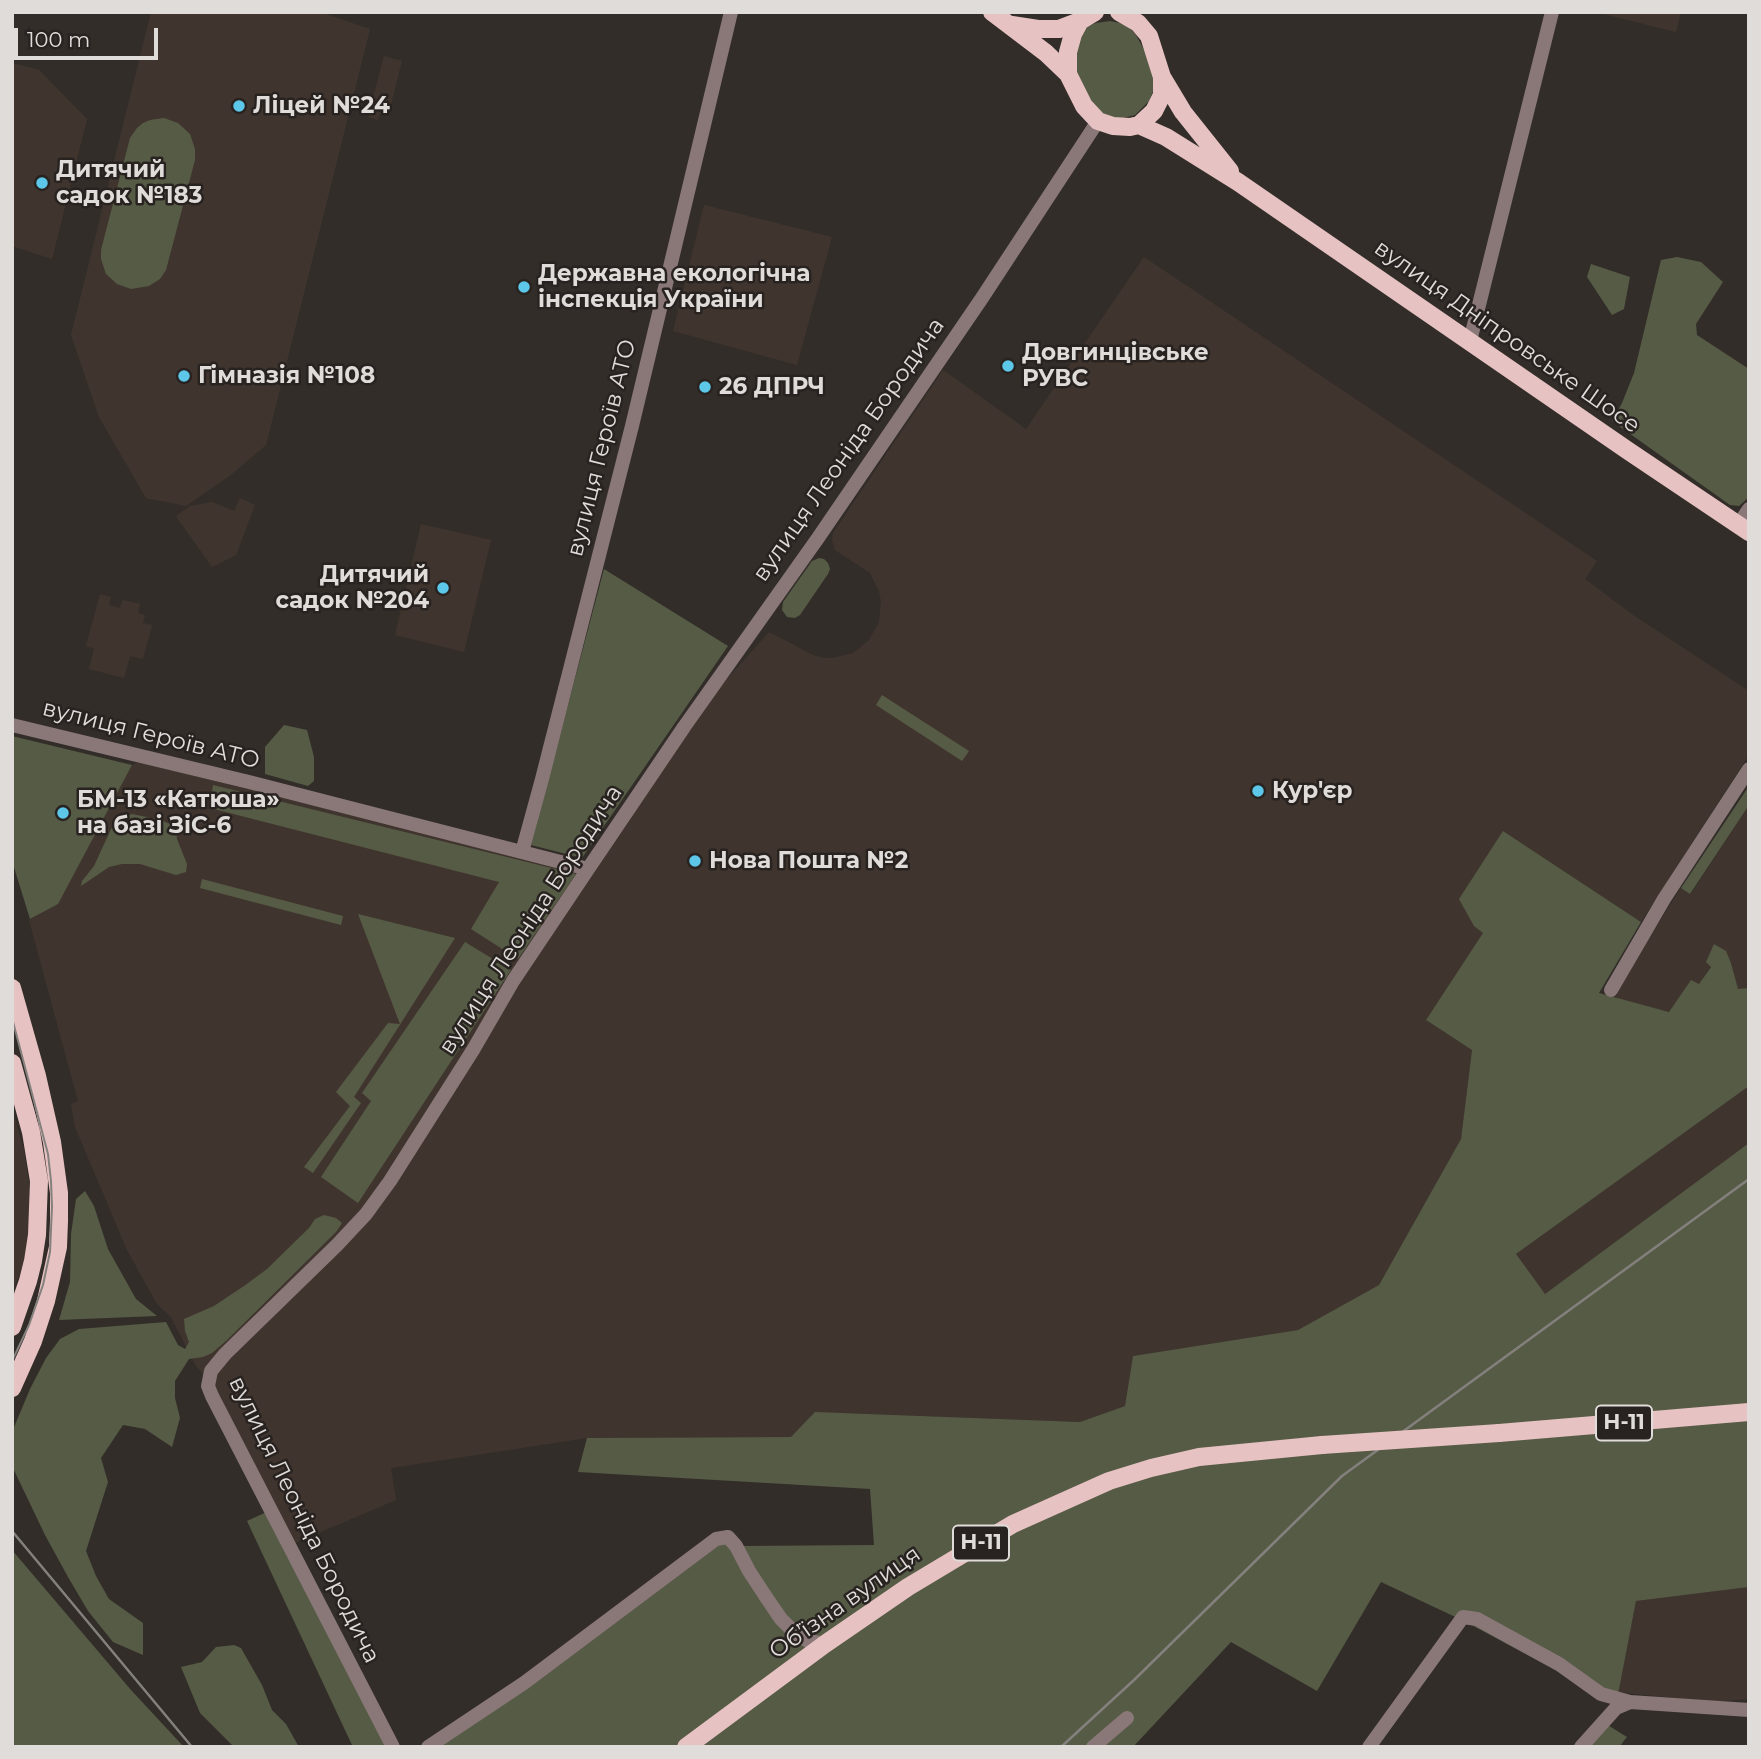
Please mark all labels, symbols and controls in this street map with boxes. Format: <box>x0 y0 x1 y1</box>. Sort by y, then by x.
scale bar <box>18 14 161 58</box>
text: 100 m <box>27 27 90 52</box>
place label: Ліцей №24 <box>253 92 390 120</box>
marker: Ліцей №24 <box>231 98 247 114</box>
place label: Дитячий садок №183 <box>56 156 202 210</box>
marker: Дитячий садок №183 <box>34 175 50 191</box>
street label: вулиця Дніпровське Шосе <box>1369 234 1645 440</box>
place label: Державна екологічна інспекція України <box>538 260 810 314</box>
marker: Державна екологічна інспекція України <box>516 279 532 295</box>
street label: вулиця Леоніда Бородича <box>747 313 951 587</box>
street label: вулиця Героїв АТО <box>562 337 642 559</box>
place label: Довгинцівське РУВС <box>1022 339 1209 393</box>
marker: Довгинцівське РУВС <box>1000 358 1016 374</box>
place label: Гімназія №108 <box>198 362 375 390</box>
marker: Гімназія №108 <box>176 368 192 384</box>
place label: 26 ДПРЧ <box>719 373 825 401</box>
marker: 26 ДПРЧ <box>697 379 713 395</box>
place label: Дитячий садок №204 <box>276 561 429 615</box>
marker: Дитячий садок №204 <box>435 580 451 596</box>
street label: вулиця Героїв АТО <box>40 695 262 775</box>
place label: Кур'єр <box>1272 777 1352 805</box>
street label: вулиця Леоніда Бородича <box>434 780 628 1060</box>
marker: Кур'єр <box>1250 783 1266 799</box>
place label: БМ-13 «Катюша» на базі ЗіС-6 <box>77 786 279 840</box>
marker: БМ-13 «Катюша» на базі ЗіС-6 <box>55 805 71 821</box>
place label: Нова Пошта №2 <box>709 847 908 875</box>
marker: Нова Пошта №2 <box>687 853 703 869</box>
street label: вулиця Леоніда Бородича <box>223 1372 385 1668</box>
road number: Н-11 <box>1596 1406 1652 1440</box>
road number: Н-11 <box>953 1526 1009 1560</box>
street label: Обʼїзна вулиця <box>764 1541 926 1665</box>

